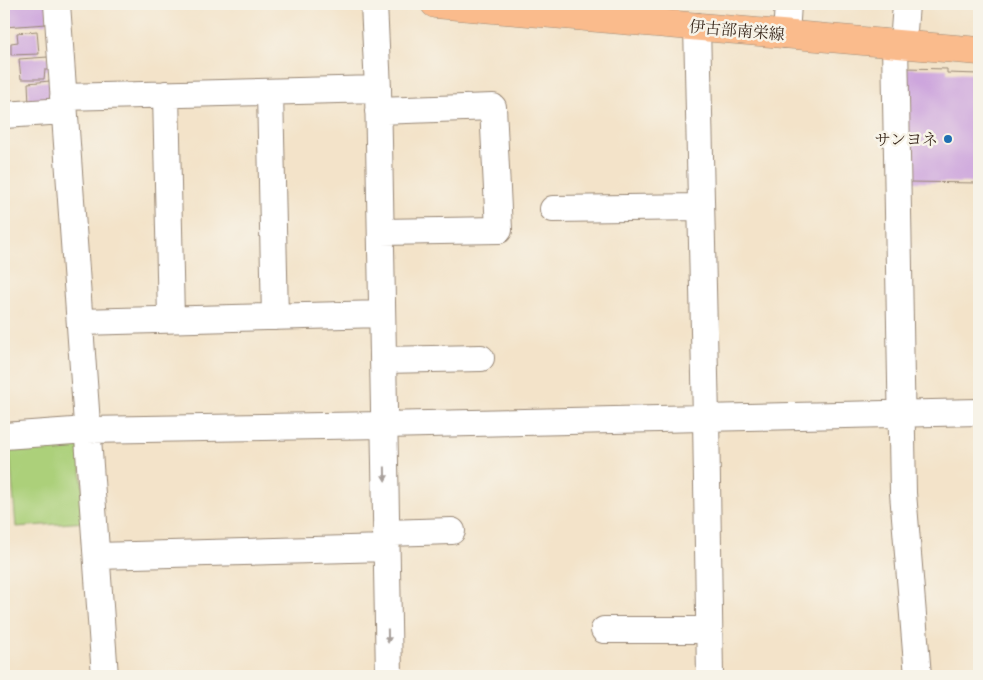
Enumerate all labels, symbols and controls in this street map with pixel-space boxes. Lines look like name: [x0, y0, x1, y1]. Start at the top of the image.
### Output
street label: 伊古部南栄線: [688, 17, 786, 44]
place label: サンヨネ: [875, 130, 938, 149]
marker: サンヨネ: [942, 133, 954, 145]
one-way arrow: [381, 466, 389, 482]
one-way arrow: [384, 629, 392, 645]

